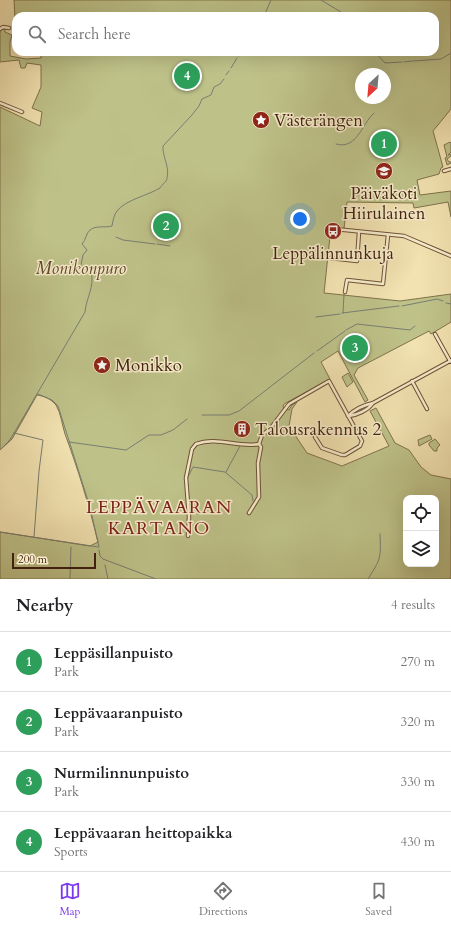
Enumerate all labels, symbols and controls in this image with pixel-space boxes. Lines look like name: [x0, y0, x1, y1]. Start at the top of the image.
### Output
search box: [12, 12, 439, 56]
icon: search: [26, 23, 48, 45]
text: Search here: [58, 24, 131, 44]
pin: 4: [174, 61, 200, 91]
north arrow: [355, 68, 391, 104]
place label: Västerängen: [274, 109, 363, 132]
place icon: Västerängen: [251, 110, 271, 130]
pin: 1: [371, 129, 397, 159]
school or university icon: Päiväkoti Hiirulainen: [374, 161, 394, 181]
place label: Päiväkoti Hiirulainen: [343, 182, 426, 225]
your location: [290, 209, 310, 229]
pin: 2: [153, 211, 179, 241]
bus stop icon: Leppälinnunkuja: [323, 221, 343, 241]
place label: Leppälinnunkuja: [272, 242, 394, 265]
park label: Monikonpuro: [36, 257, 126, 280]
pin: 3: [342, 333, 368, 363]
place label: Monikko: [115, 354, 182, 377]
place icon: Monikko: [92, 355, 112, 375]
place label: Talousrakennus 2: [255, 418, 382, 441]
building icon: Talousrakennus 2: [232, 419, 252, 439]
district label: LEPPÄVAARAN KARTANO: [86, 495, 232, 541]
map controls: [403, 495, 439, 567]
button: locate: [403, 495, 439, 531]
button: layers: [403, 531, 439, 567]
scale bar: [12, 551, 96, 570]
text: 200 m: [18, 552, 47, 567]
text: Nearby: [16, 594, 73, 617]
text: 4 results: [391, 596, 435, 614]
text: Leppäsillanpuisto: [54, 643, 173, 663]
text: 1: [26, 653, 32, 671]
text: 270 m: [401, 653, 435, 671]
text: Park: [54, 663, 79, 681]
text: Leppävaaranpuisto: [54, 703, 183, 723]
text: 2: [26, 713, 32, 731]
text: 320 m: [401, 713, 435, 731]
text: Park: [54, 723, 79, 741]
text: Nurmilinnunpuisto: [54, 763, 189, 783]
text: 3: [26, 773, 32, 791]
text: 330 m: [401, 773, 435, 791]
text: Park: [54, 783, 79, 801]
text: Leppävaaran heittopaikka: [54, 823, 233, 843]
text: 4: [26, 833, 32, 851]
text: 430 m: [401, 833, 435, 851]
text: Sports: [54, 843, 88, 861]
tab: Map: [59, 880, 81, 919]
tab: Directions: [199, 880, 247, 919]
tab: Saved: [365, 880, 392, 919]

